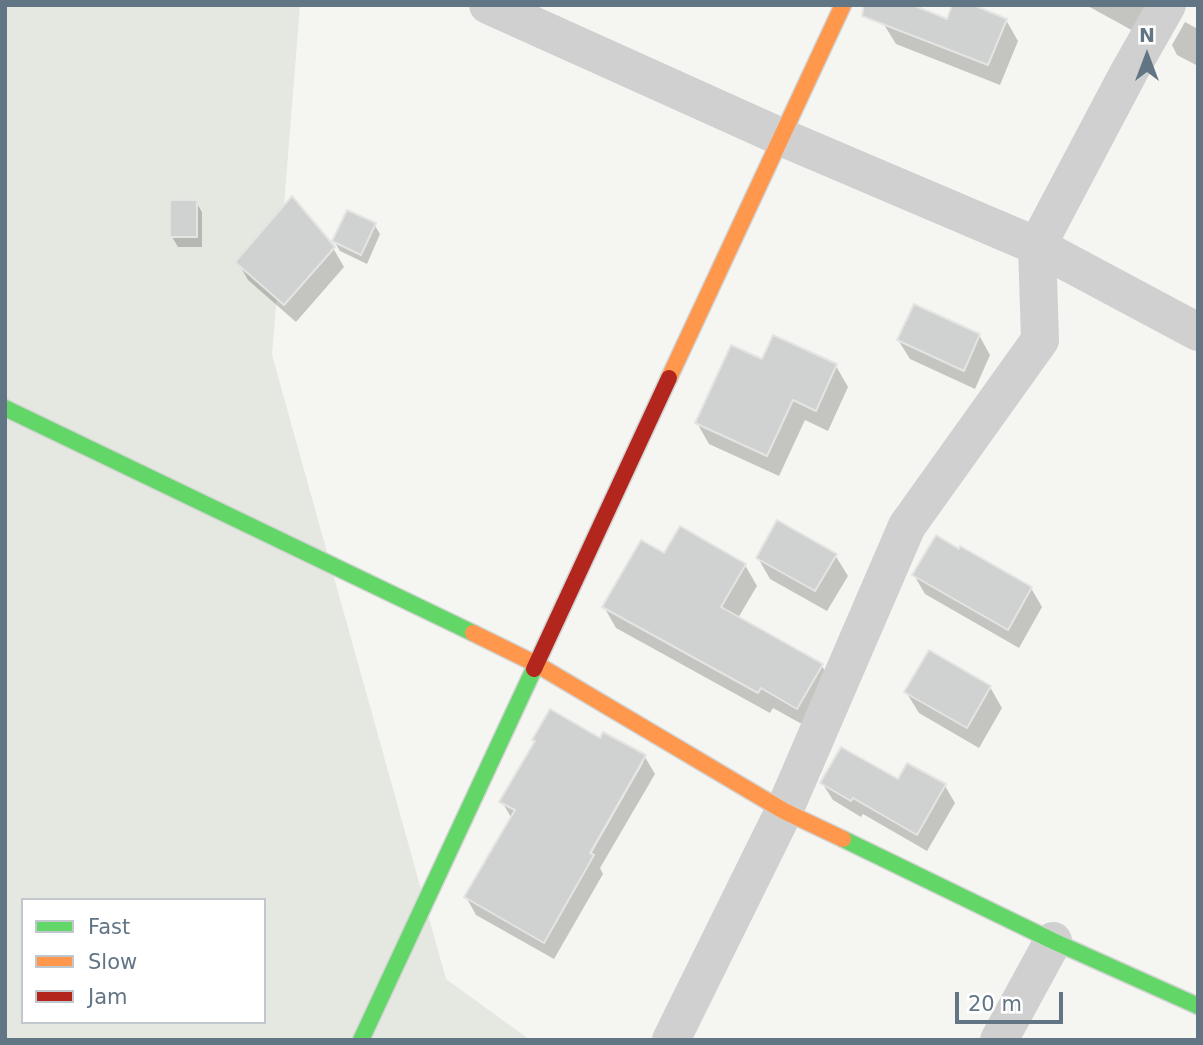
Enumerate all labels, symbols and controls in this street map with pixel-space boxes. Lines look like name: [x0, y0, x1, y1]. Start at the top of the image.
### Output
north arrow: [1112, 21, 1182, 91]
text: N: [1139, 24, 1155, 46]
legend: [21, 898, 266, 1024]
text: Fast: [88, 915, 130, 939]
text: Slow: [88, 950, 137, 974]
scale bar: [958, 978, 1066, 1022]
text: Jam: [88, 985, 128, 1009]
text: 20 m: [968, 992, 1022, 1016]

